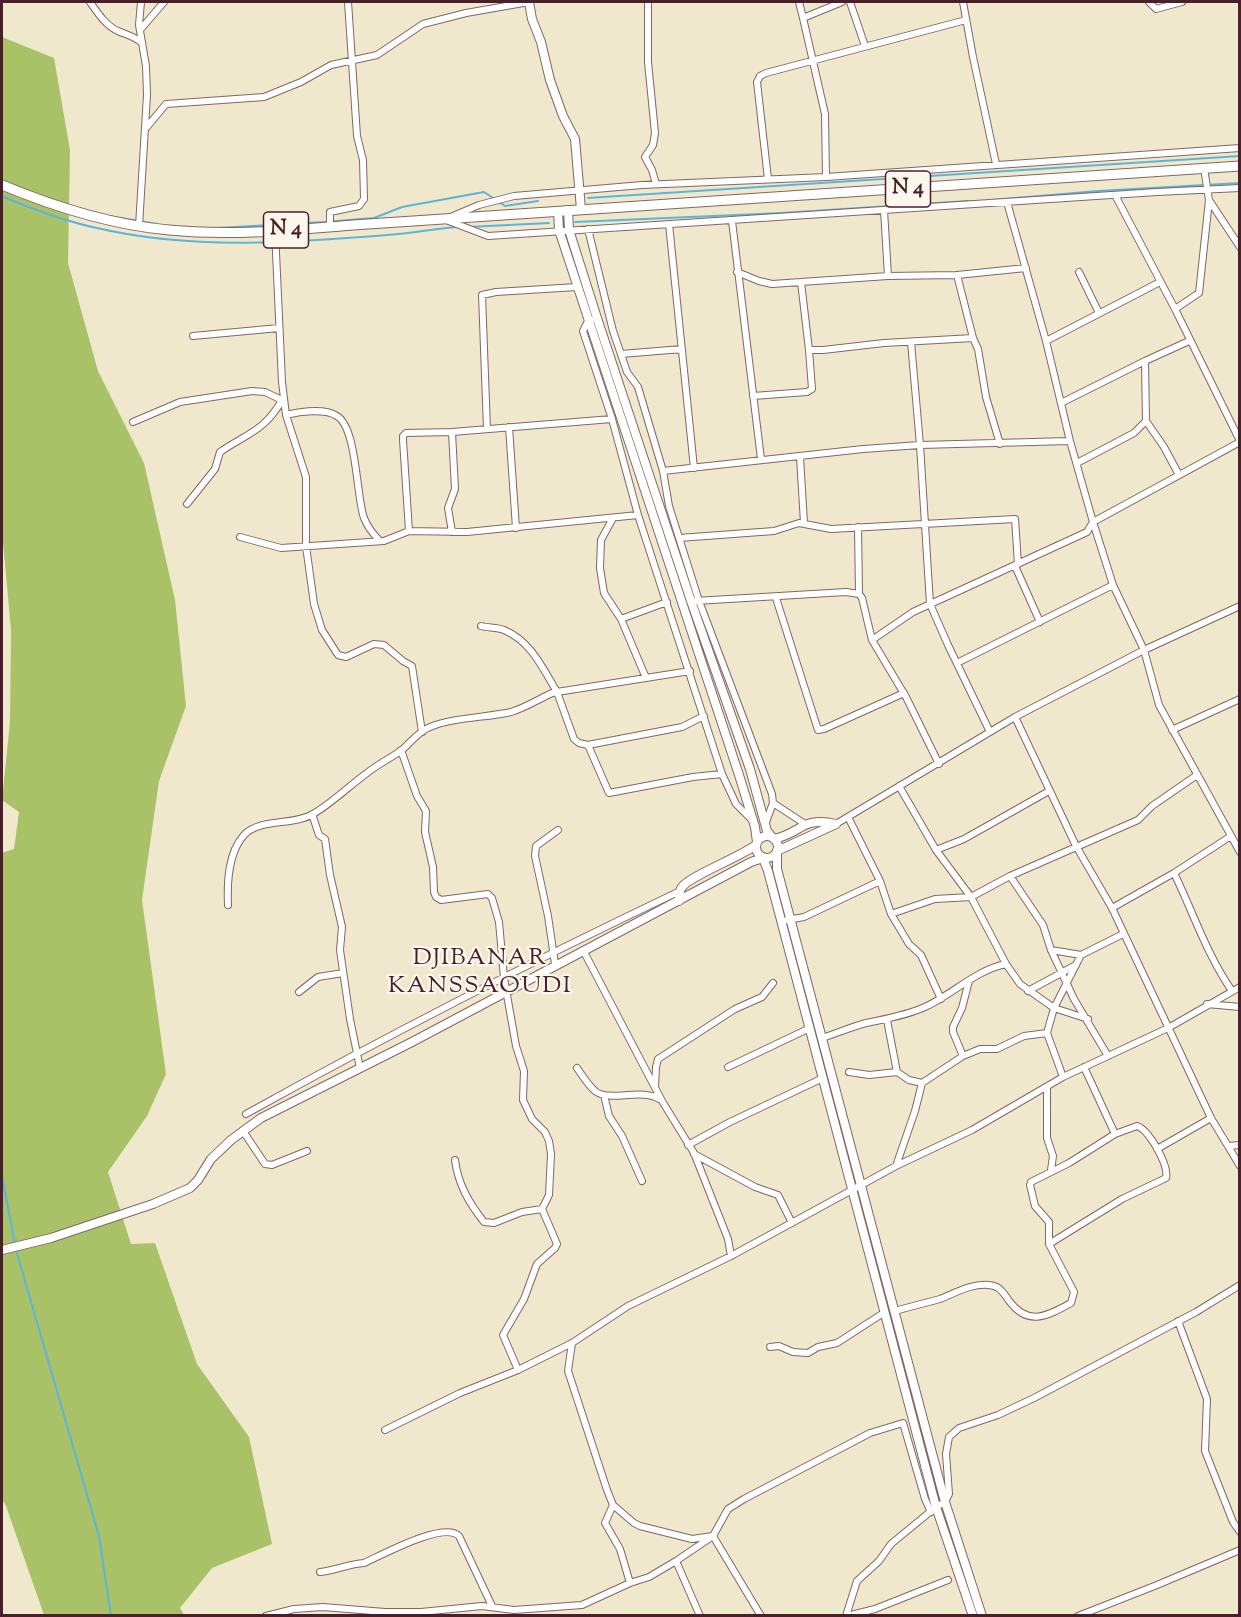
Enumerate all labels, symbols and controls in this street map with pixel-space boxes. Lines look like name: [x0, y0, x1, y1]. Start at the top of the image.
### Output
road number: N 4: [886, 171, 930, 207]
road number: N 4: [264, 212, 308, 248]
district label: DJIBANAR KANSSAOUDI: [388, 946, 572, 1002]

